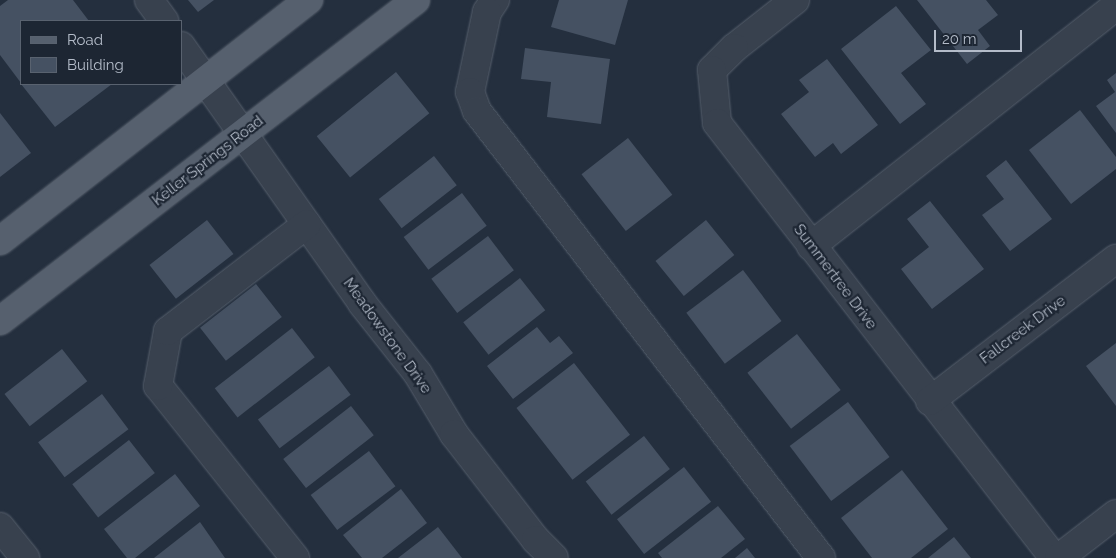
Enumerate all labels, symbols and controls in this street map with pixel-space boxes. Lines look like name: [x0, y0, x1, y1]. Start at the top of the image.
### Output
legend: [20, 20, 182, 85]
scale bar: [936, 20, 1024, 52]
text: 20 m: [942, 30, 977, 48]
text: Road: [67, 31, 103, 49]
text: Building: [67, 56, 124, 74]
street label: Keller Springs Road: [149, 112, 267, 210]
street label: Summertree Drive: [790, 221, 880, 333]
street label: Meadowstone Drive: [339, 275, 435, 397]
street label: Fallcreek Drive: [977, 292, 1069, 368]

